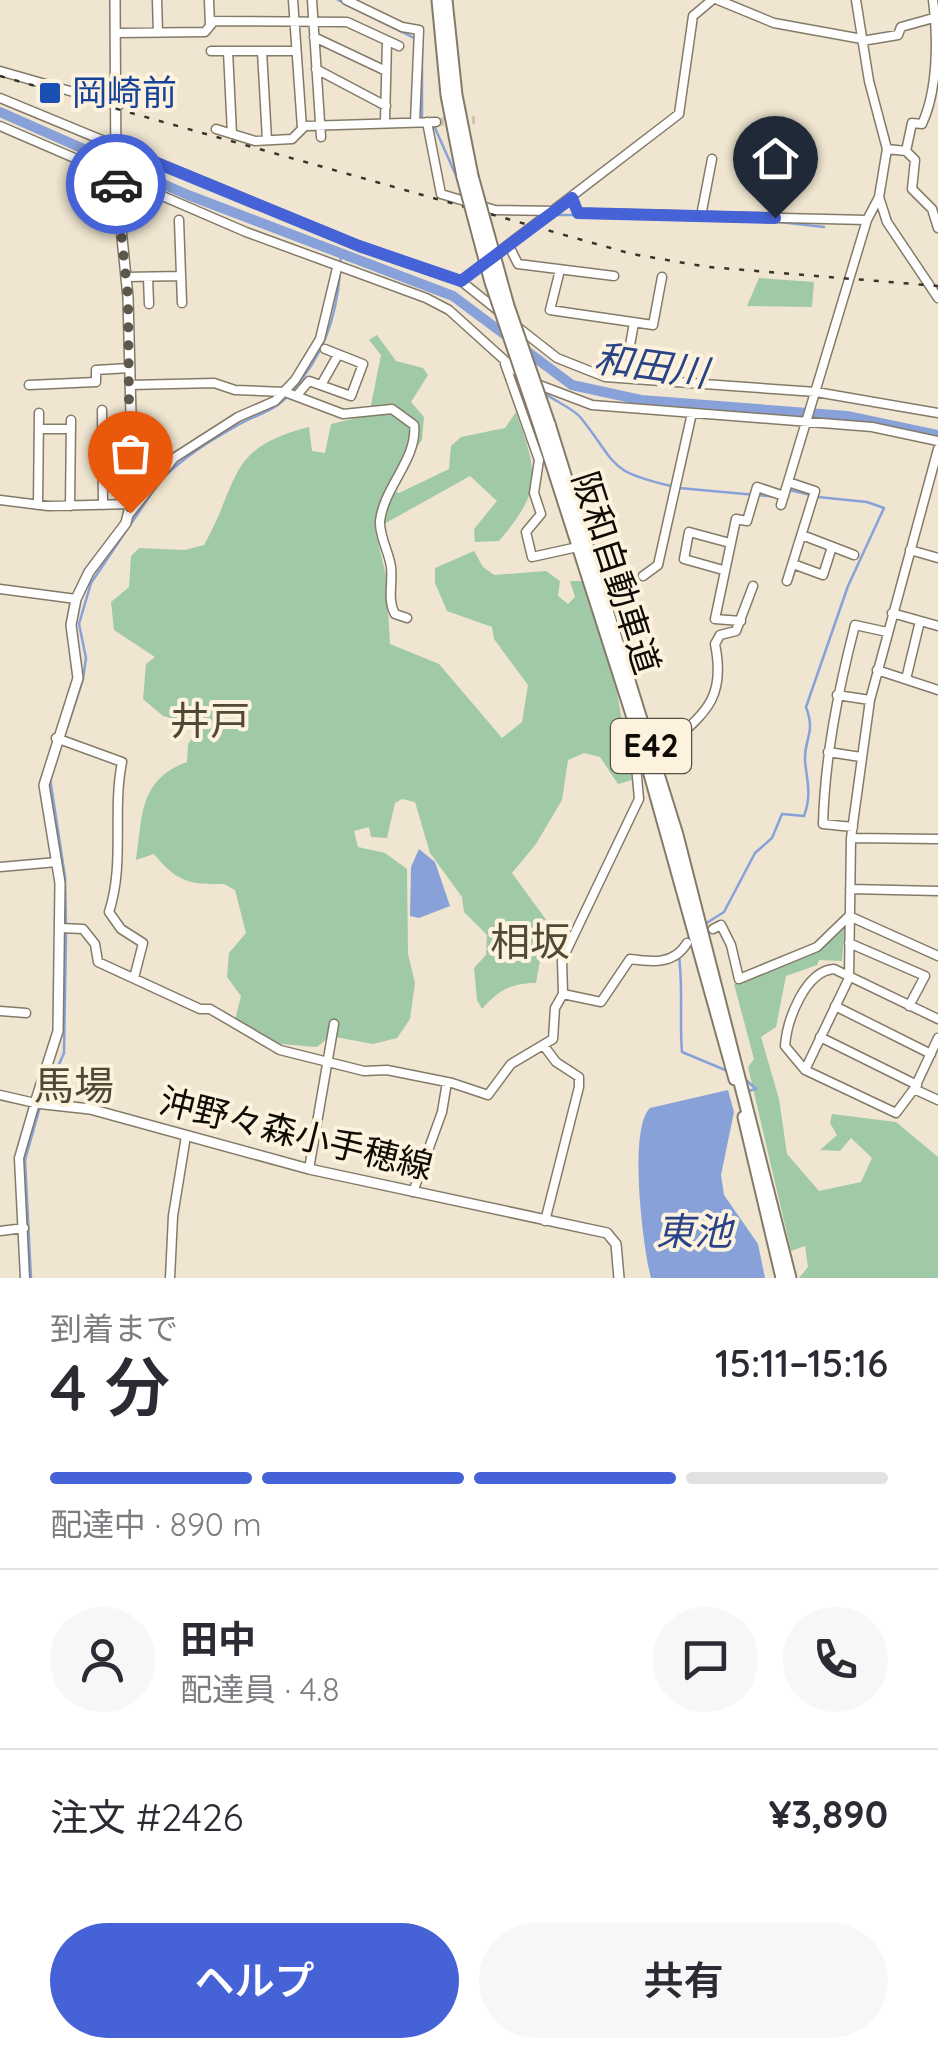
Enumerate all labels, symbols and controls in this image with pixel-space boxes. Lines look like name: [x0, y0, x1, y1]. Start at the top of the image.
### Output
place label: 岡崎前: [72, 70, 177, 114]
marker: 岡崎前: [37, 80, 63, 106]
pin: [733, 116, 818, 219]
icon: home: [748, 131, 803, 186]
courier: [66, 134, 166, 234]
icon: car: [89, 157, 144, 212]
water label: 和田川: [591, 333, 715, 397]
pin: [88, 411, 173, 514]
icon: bag: [103, 426, 158, 481]
street label: 阪和自動車道: [564, 466, 670, 679]
district label: 井戸: [170, 695, 250, 745]
road number: E42: [611, 719, 691, 773]
district label: 相坂: [490, 916, 570, 966]
district label: 馬場: [34, 1060, 114, 1110]
street label: 沖野々森小手穂線: [155, 1078, 437, 1188]
water label: 東池: [656, 1207, 736, 1255]
text: 到着まで: [50, 1308, 178, 1348]
text: 15:11–15:16: [715, 1339, 888, 1387]
text: 4 分: [50, 1346, 170, 1427]
text: 配達中 · 890 m: [50, 1504, 262, 1544]
button: person: [50, 1607, 155, 1712]
button: chat: [653, 1607, 758, 1712]
button: phone: [783, 1607, 888, 1712]
text: 田中: [180, 1615, 256, 1663]
text: 配達員 · 4.8: [180, 1669, 340, 1709]
text: ¥3,890: [769, 1790, 888, 1838]
text: 注文 #2426: [50, 1793, 243, 1841]
button: ヘルプ: [50, 1923, 459, 2038]
button: 共有: [479, 1923, 888, 2038]

